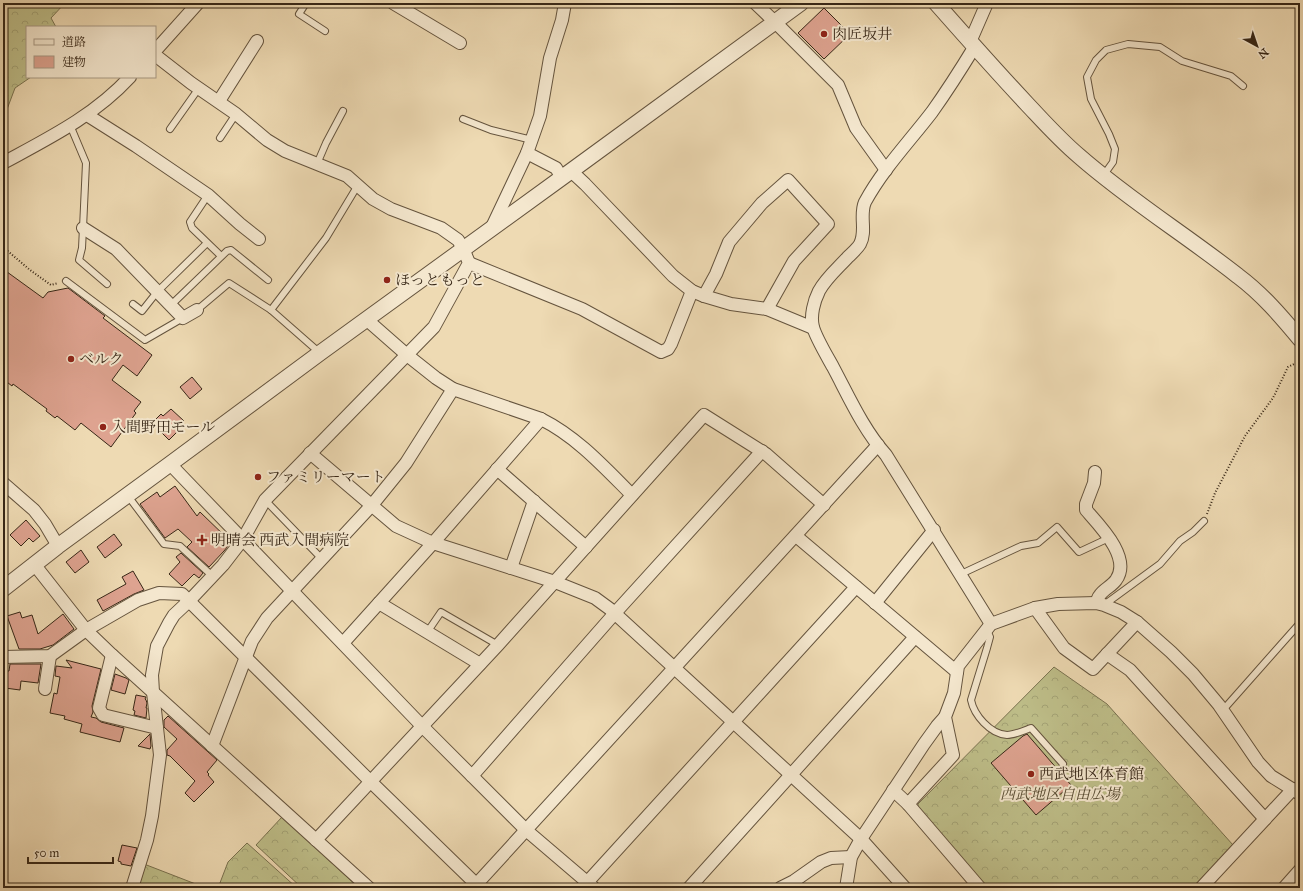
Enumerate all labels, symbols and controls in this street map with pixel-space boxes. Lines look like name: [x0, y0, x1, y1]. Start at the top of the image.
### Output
place label: 肉匠坂井: [832, 25, 892, 43]
legend: [26, 26, 156, 78]
north arrow: [1237, 26, 1277, 66]
marker: 肉匠坂井: [819, 29, 829, 39]
text: 道路: [62, 35, 86, 49]
text: N: [1255, 45, 1271, 62]
text: 建物: [62, 55, 86, 69]
place label: ほっともっと: [395, 271, 485, 289]
marker: ほっともっと: [382, 275, 392, 285]
place label: ベルク: [79, 350, 124, 368]
marker: ベルク: [66, 354, 76, 364]
place label: 入間野田モール: [111, 418, 215, 436]
marker: 入間野田モール: [98, 422, 108, 432]
place label: ファミリーマート: [266, 468, 386, 486]
marker: ファミリーマート: [253, 472, 263, 482]
place label: 明晴会 西武入間病院: [211, 531, 349, 549]
marker: 明晴会 西武入間病院: [196, 534, 208, 546]
place label: 西武地区体育館: [1039, 765, 1144, 783]
marker: 西武地区体育館: [1026, 769, 1036, 779]
park label: 西武地区自由広場: [1000, 785, 1122, 803]
scale bar: [28, 839, 113, 865]
text: 50 m: [34, 846, 59, 860]

